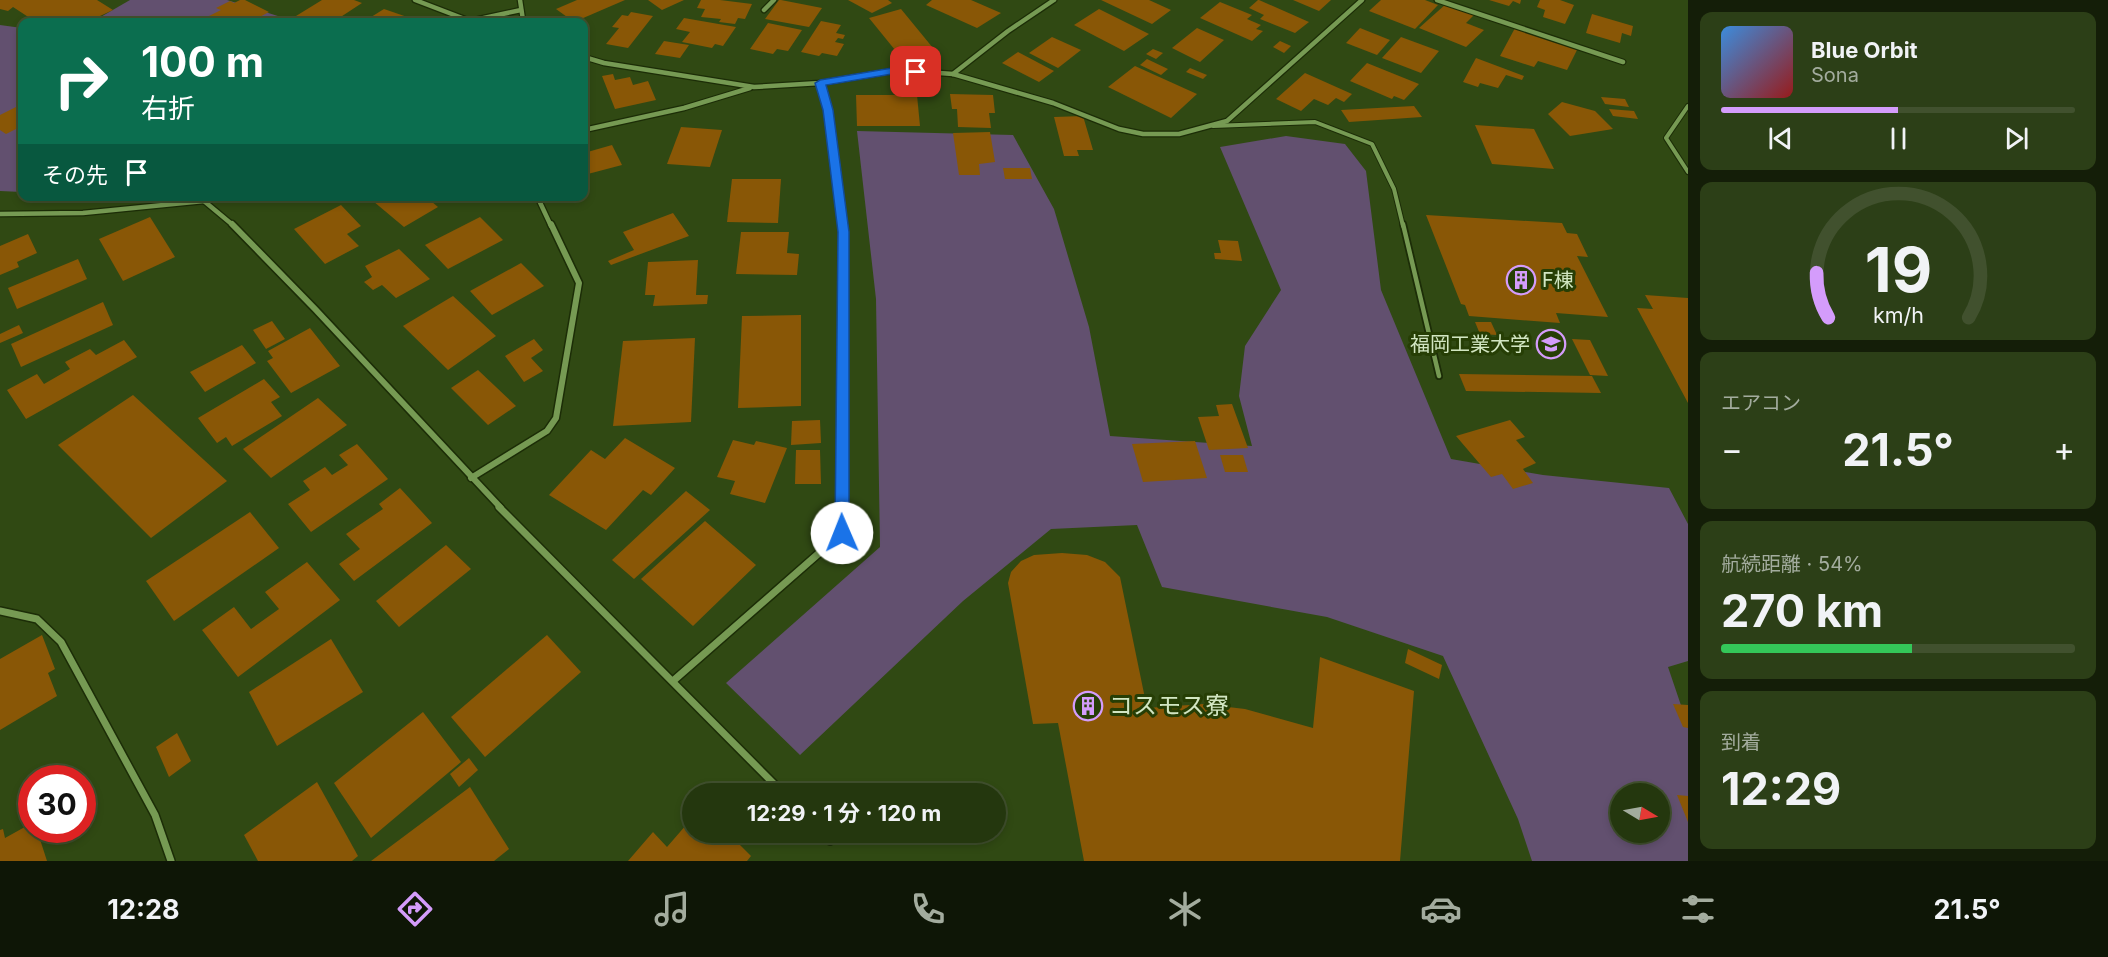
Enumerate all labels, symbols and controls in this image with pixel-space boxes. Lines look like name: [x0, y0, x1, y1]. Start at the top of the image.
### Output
text: 100 m: [141, 36, 264, 87]
text: Blue Orbit: [1811, 37, 1918, 63]
icon: right: [42, 42, 120, 120]
pin: [890, 46, 941, 97]
icon: arrive: [899, 55, 932, 88]
text: Sona: [1811, 63, 1859, 87]
text: 右折: [141, 92, 195, 125]
icon: previous: [1764, 122, 1797, 155]
icon: pause: [1882, 122, 1915, 155]
icon: next: [2000, 122, 2033, 155]
icon: arrive: [120, 156, 153, 189]
text: その先: [42, 162, 108, 188]
text: 19: [1864, 232, 1932, 307]
building icon: F棟: [1505, 264, 1537, 296]
place label: F棟: [1542, 268, 1574, 292]
text: km/h: [1873, 302, 1923, 328]
school or university icon: 福岡工業大学: [1535, 328, 1567, 360]
place label: 福岡工業大学: [1410, 332, 1530, 356]
text: エアコン: [1721, 391, 1801, 415]
text: 21.5°: [1842, 422, 1954, 477]
text: −: [1721, 429, 1743, 469]
text: +: [2053, 429, 2075, 469]
position arrow: [810, 501, 874, 565]
text: 航続距離 · 54%: [1721, 552, 1863, 576]
text: 270 km: [1721, 583, 1883, 638]
building icon: コスモス寮: [1072, 690, 1104, 722]
place label: コスモス寮: [1109, 691, 1229, 720]
text: 到着: [1721, 730, 1761, 754]
text: 12:29: [1721, 761, 1841, 816]
speed limit sign: 30: [18, 765, 96, 843]
north arrow: [1610, 783, 1670, 843]
map controls: [1610, 783, 1670, 843]
text: 12:29 · 1 分 · 120 m: [747, 800, 941, 826]
icon: directions: [394, 888, 436, 930]
icon: music: [651, 888, 693, 930]
icon: phone: [907, 888, 949, 930]
icon: climate: [1164, 888, 1206, 930]
icon: car: [1420, 888, 1462, 930]
icon: filters: [1677, 888, 1719, 930]
text: 12:28: [107, 893, 180, 926]
text: 21.5°: [1934, 893, 2001, 926]

